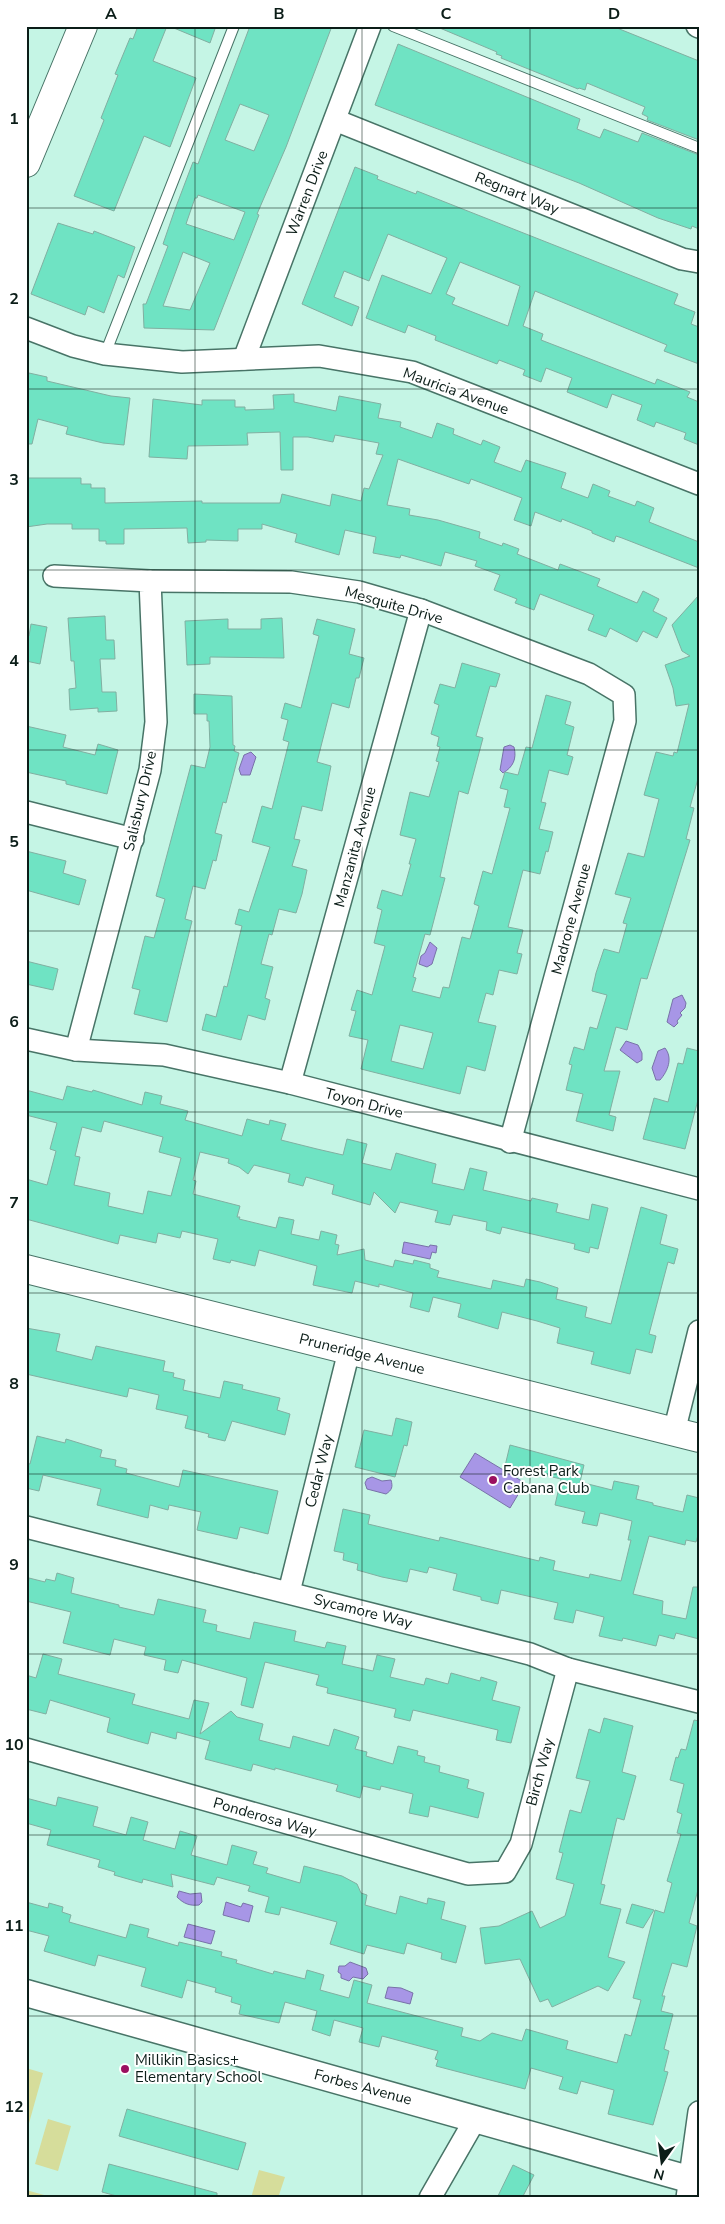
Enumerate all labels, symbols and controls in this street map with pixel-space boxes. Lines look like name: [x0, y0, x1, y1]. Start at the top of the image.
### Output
text: A: [105, 3, 117, 25]
text: B: [273, 3, 285, 25]
text: C: [441, 3, 452, 25]
text: D: [608, 3, 620, 25]
text: 1: [9, 108, 19, 130]
street label: Warren Drive: [282, 147, 333, 239]
street label: Regnart Way: [472, 167, 562, 219]
text: 2: [9, 288, 19, 310]
street label: Mauricia Avenue: [400, 363, 512, 419]
text: 3: [9, 469, 19, 491]
street label: Mesquite Drive: [343, 581, 445, 629]
text: 4: [9, 650, 19, 672]
street label: Salisbury Drive: [119, 749, 161, 853]
street label: Manzanita Avenue: [329, 784, 381, 910]
text: 5: [9, 831, 19, 853]
street label: Madrone Avenue: [547, 861, 595, 977]
text: 6: [9, 1011, 19, 1033]
street label: Toyon Drive: [323, 1083, 405, 1123]
text: 7: [9, 1192, 19, 1214]
street label: Pruneridge Avenue: [297, 1329, 427, 1379]
text: 8: [9, 1373, 19, 1395]
street label: Cedar Way: [300, 1432, 338, 1510]
place label: Forest Park Cabana Club: [503, 1461, 590, 1498]
marker: Forest Park Cabana Club: [487, 1474, 499, 1486]
text: 9: [9, 1554, 19, 1576]
street label: Sycamore Way: [312, 1589, 415, 1633]
text: 10: [4, 1734, 24, 1756]
street label: Birch Way: [521, 1736, 559, 1808]
street label: Ponderosa Way: [211, 1793, 319, 1841]
text: 11: [4, 1915, 24, 1937]
place label: Millikin Basics+ Elementary School: [135, 2050, 262, 2087]
marker: Millikin Basics+ Elementary School: [119, 2063, 131, 2075]
street label: Forbes Avenue: [312, 2064, 414, 2110]
text: 12: [4, 2096, 24, 2118]
north arrow: [638, 2136, 688, 2186]
text: N: [652, 2164, 666, 2185]

